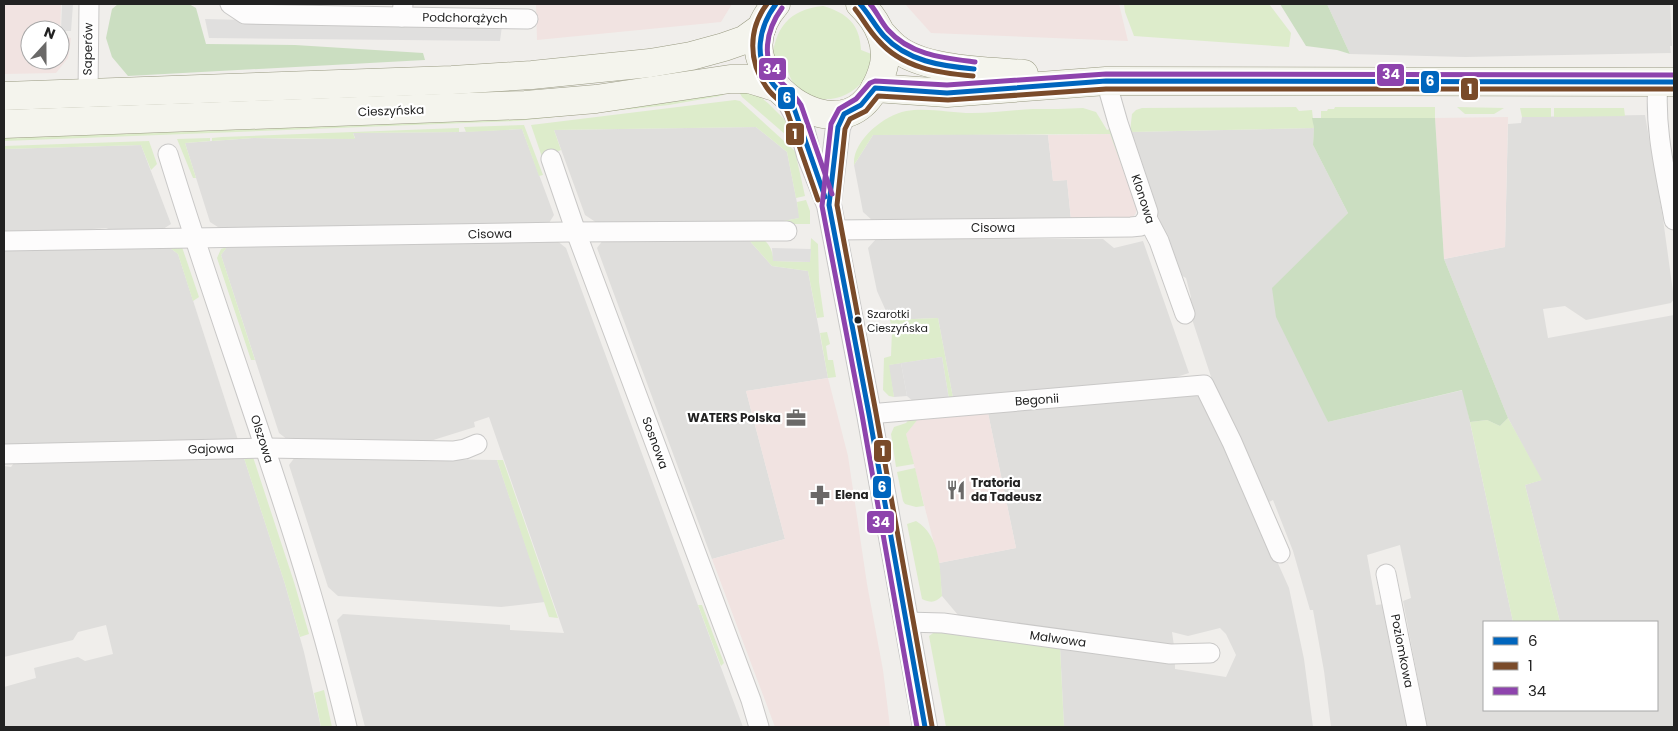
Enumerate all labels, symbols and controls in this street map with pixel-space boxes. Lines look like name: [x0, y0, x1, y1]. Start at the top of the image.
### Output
street label: Podchorążych: [422, 8, 508, 27]
north arrow: [20, 20, 70, 70]
text: N: [41, 22, 58, 44]
street label: Saperów: [79, 22, 96, 75]
line badge: 34: [758, 57, 787, 81]
text: 34: [763, 59, 781, 79]
line badge: 34: [1376, 63, 1405, 87]
text: 34: [1382, 64, 1400, 84]
line badge: 6: [1420, 70, 1440, 94]
text: 6: [1426, 71, 1435, 91]
line badge: 1: [1460, 77, 1479, 101]
text: 1: [1467, 79, 1473, 99]
line badge: 6: [777, 86, 796, 110]
text: 6: [783, 88, 792, 108]
street label: Cieszyńska: [358, 101, 424, 120]
line badge: 1: [785, 122, 805, 146]
text: 1: [792, 124, 798, 144]
street label: Klonowa: [1127, 172, 1159, 226]
street label: Cisowa: [971, 219, 1015, 236]
street label: Cisowa: [468, 225, 512, 242]
place label: Szarotki Cieszyńska: [867, 306, 928, 336]
marker: Szarotki Cieszyńska: [853, 315, 863, 325]
street label: Begonii: [1014, 389, 1060, 410]
office icon: WATERS Polska: [785, 407, 807, 429]
place label: WATERS Polska: [687, 409, 781, 426]
street label: Olszowa: [247, 413, 278, 465]
street label: Sosnowa: [638, 414, 673, 471]
line badge: 1: [873, 439, 892, 463]
street label: Gajowa: [188, 440, 234, 457]
text: 1: [880, 441, 886, 461]
place label: Tratoria da Tadeusz: [971, 474, 1041, 505]
line badge: 6: [872, 475, 892, 499]
text: 6: [878, 477, 887, 497]
restaurant icon: Tratoria da Tadeusz: [945, 479, 967, 501]
pharmacy icon: Elena: [809, 484, 831, 506]
place label: Elena: [835, 486, 869, 503]
line badge: 34: [866, 510, 895, 534]
text: 34: [872, 512, 890, 532]
street label: Poziomkowa: [1387, 613, 1418, 689]
legend: [1483, 621, 1658, 711]
street label: Malwowa: [1029, 626, 1087, 651]
text: 6: [1528, 630, 1538, 651]
text: 1: [1528, 655, 1533, 676]
text: 34: [1528, 680, 1546, 701]

